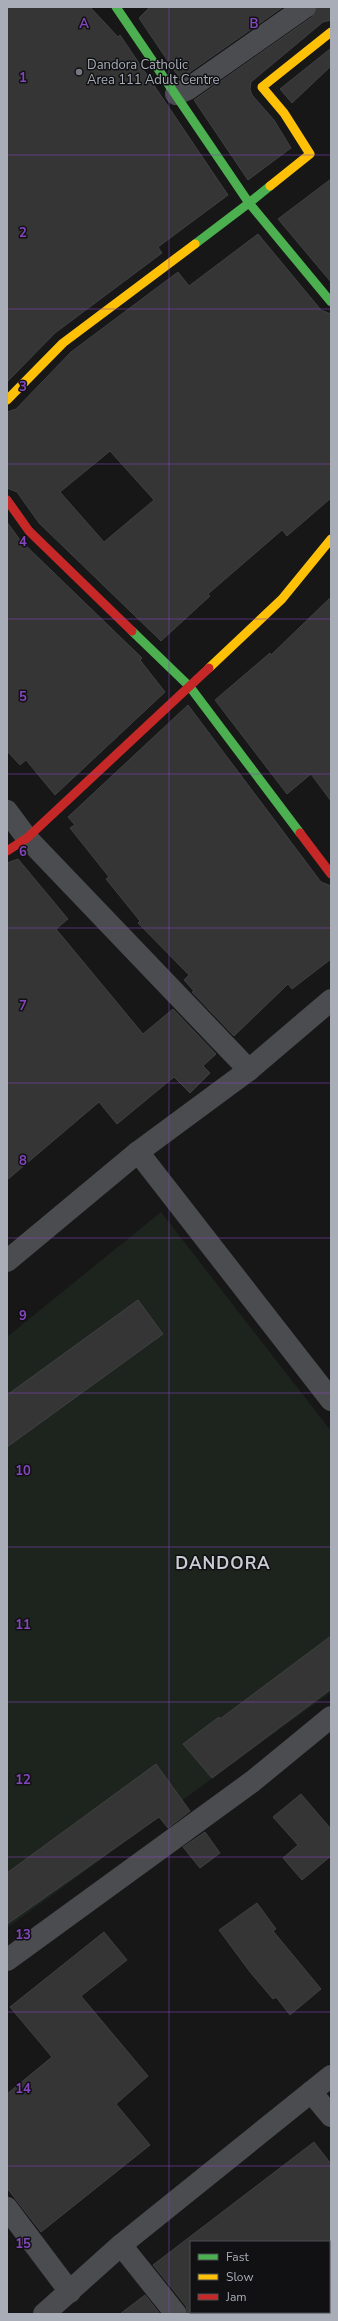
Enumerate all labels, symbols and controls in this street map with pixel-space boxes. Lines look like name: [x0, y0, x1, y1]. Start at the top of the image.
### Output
text: A: [79, 15, 89, 33]
text: B: [250, 15, 259, 33]
place label: Dandora Catholic Area 111 Adult Centre: [87, 56, 220, 89]
marker: Dandora Catholic Area 111 Adult Centre: [74, 67, 84, 77]
text: 1: [19, 69, 27, 87]
text: 2: [19, 224, 27, 242]
text: 3: [19, 378, 27, 396]
text: 4: [19, 533, 27, 551]
text: 5: [19, 688, 27, 706]
text: 6: [19, 843, 27, 861]
text: 7: [19, 997, 27, 1015]
text: 8: [19, 1152, 27, 1170]
text: 9: [19, 1307, 27, 1325]
text: 10: [15, 1462, 31, 1480]
district label: DANDORA: [175, 1552, 271, 1575]
text: 11: [15, 1616, 31, 1634]
text: 12: [15, 1771, 31, 1789]
text: 13: [15, 1926, 31, 1944]
text: 14: [15, 2080, 31, 2098]
text: 15: [15, 2235, 31, 2253]
legend: [190, 2241, 330, 2313]
text: Fast: [226, 2249, 249, 2265]
text: Slow: [226, 2269, 254, 2285]
text: Jam: [225, 2289, 247, 2305]

